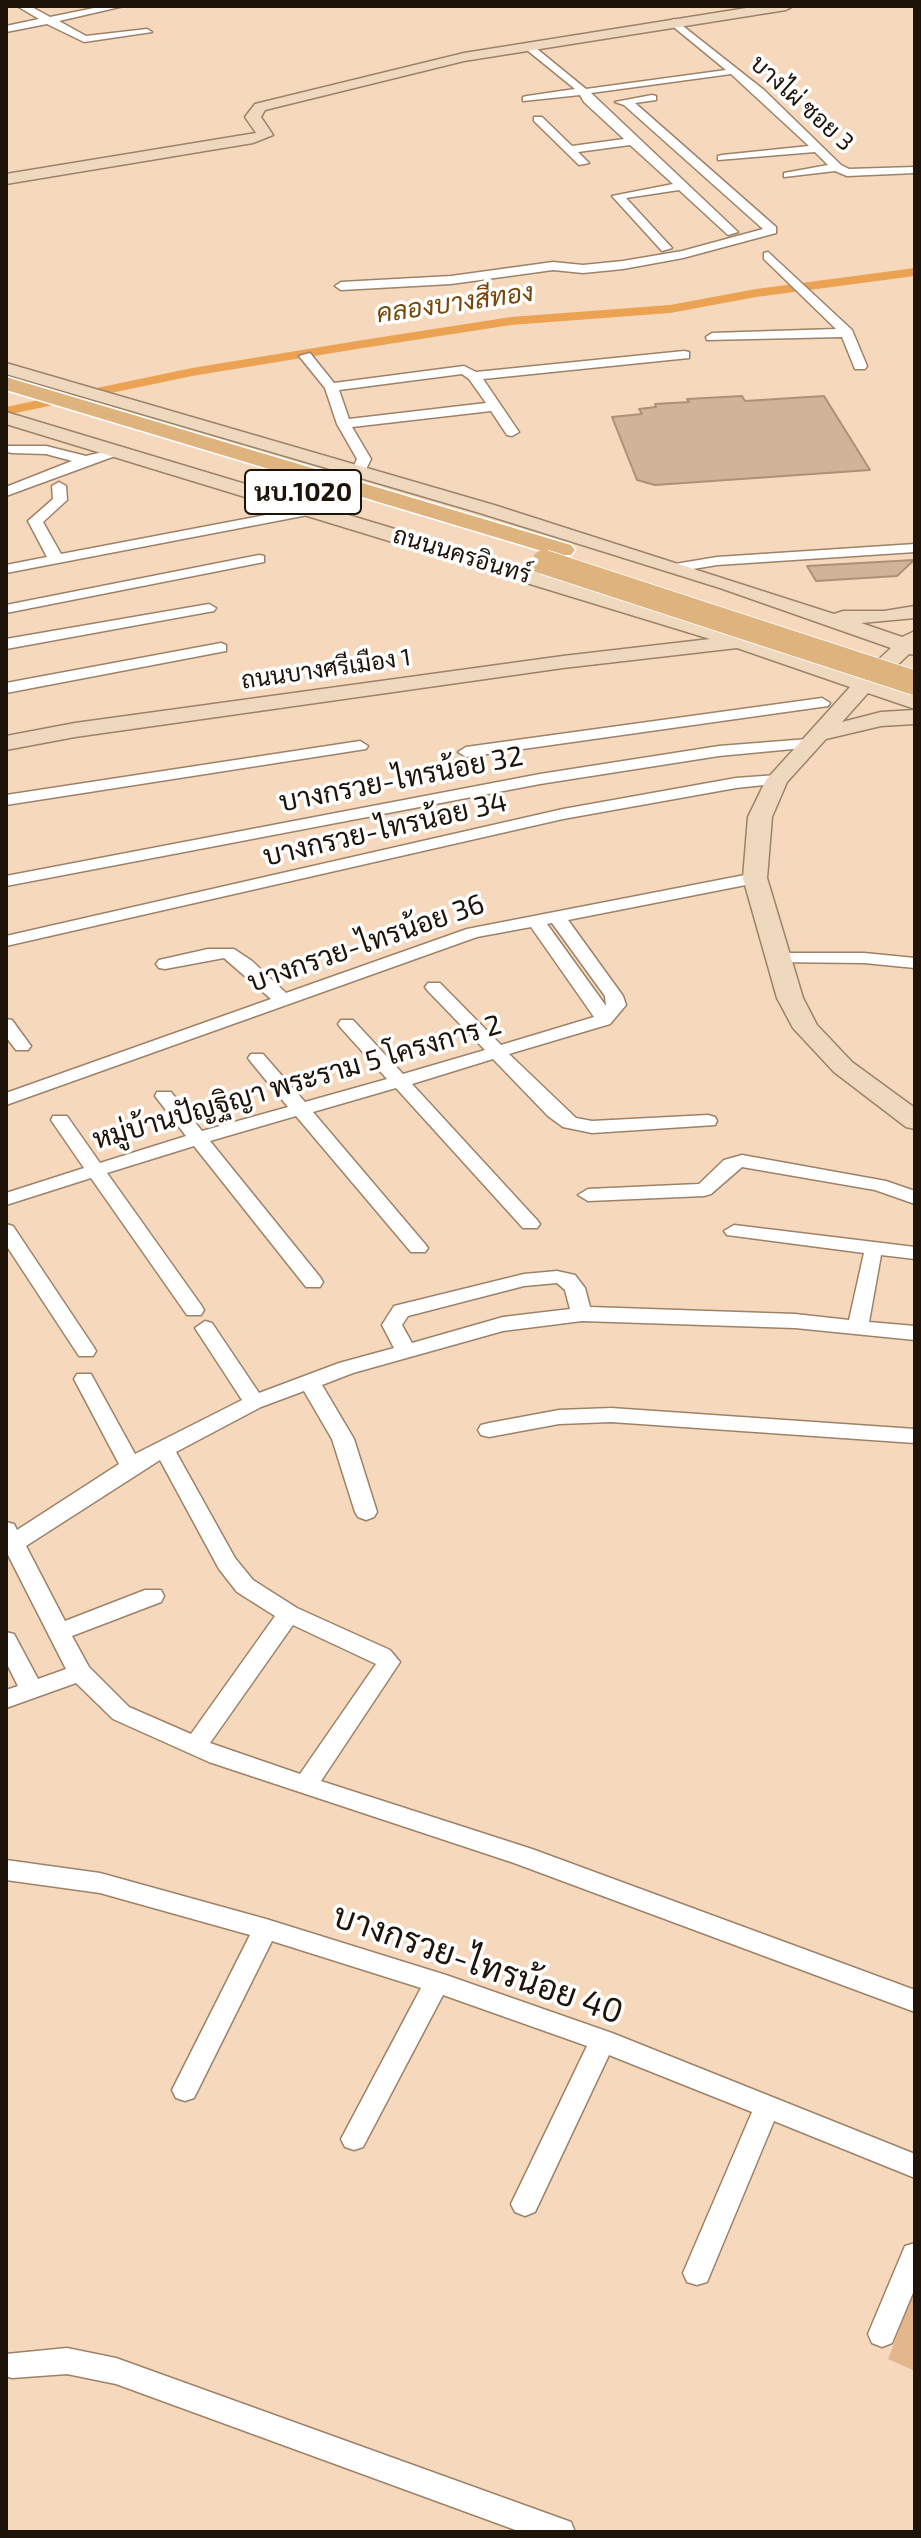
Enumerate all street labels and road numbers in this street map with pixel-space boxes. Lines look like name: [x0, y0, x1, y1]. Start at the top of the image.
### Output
street label: บางไผ่ ซอย 3: [744, 49, 860, 157]
road number: นบ.1020: [245, 470, 361, 514]
street label: ถนนนครอินทร์: [390, 520, 534, 590]
street label: ถนนบางศรีเมือง 1: [239, 643, 413, 695]
street label: บางกรวย-ไทรน้อย 32: [276, 739, 526, 819]
street label: บางกรวย-ไทรน้อย 34: [260, 785, 510, 873]
street label: บางกรวย-ไทรน้อย 36: [243, 887, 489, 999]
street label: หมู่บ้านปัญฐิญา พระราม 5 โครงการ 2: [89, 1007, 505, 1157]
street label: บางกรวย-ไทรน้อย 40: [328, 1895, 628, 2033]

